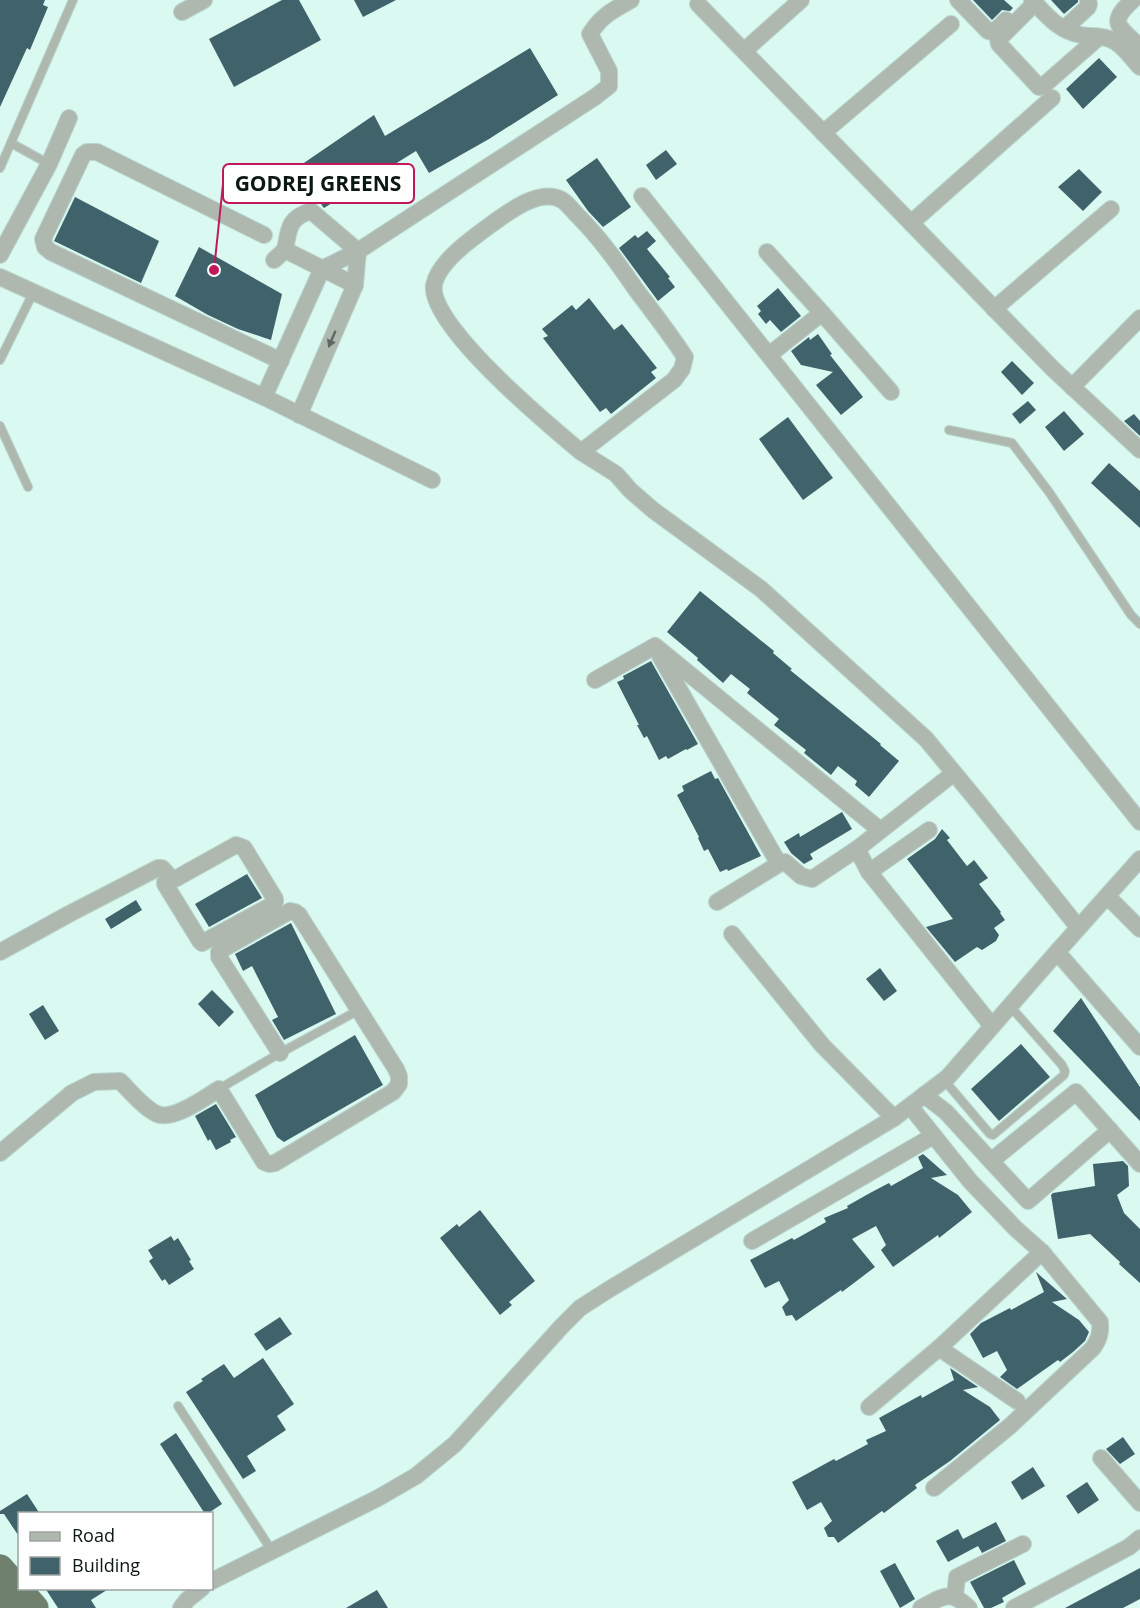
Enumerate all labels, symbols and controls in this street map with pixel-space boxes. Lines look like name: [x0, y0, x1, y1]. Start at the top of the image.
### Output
callout: GODREJ GREENS: [223, 164, 414, 203]
text: GODREJ GREENS: [235, 169, 401, 197]
one-way arrow: [327, 330, 337, 348]
legend: [18, 1512, 213, 1590]
text: Road: [72, 1523, 115, 1547]
text: Building: [72, 1553, 140, 1577]

